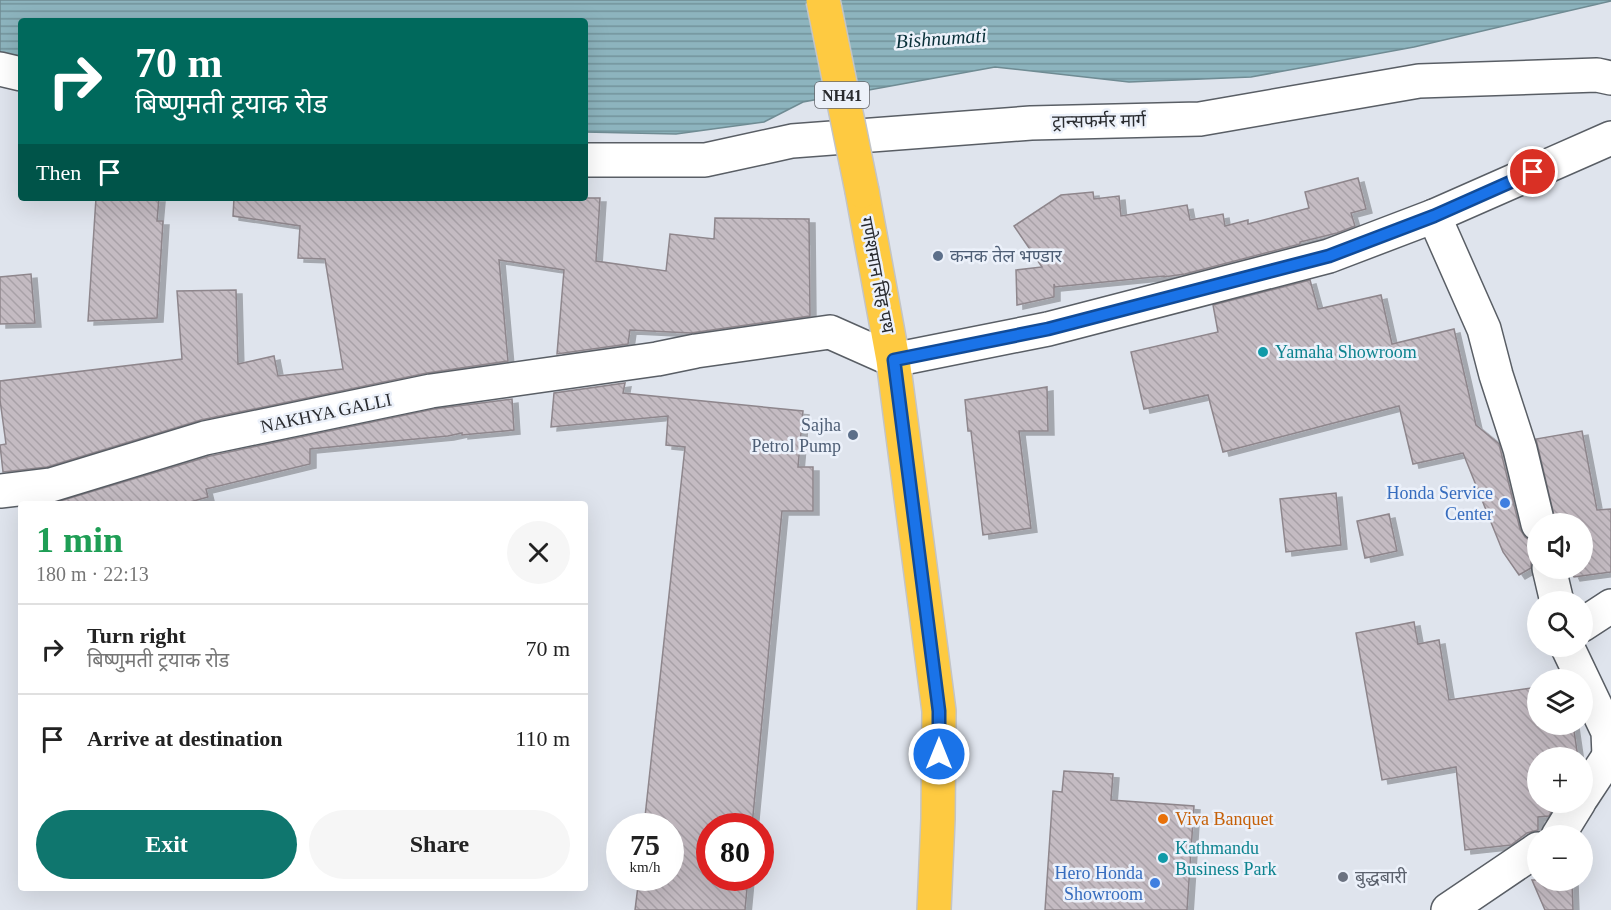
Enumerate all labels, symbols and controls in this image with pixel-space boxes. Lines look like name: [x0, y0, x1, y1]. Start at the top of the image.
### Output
water label: Bishnumati: [895, 24, 987, 52]
text: 70 m: [135, 40, 223, 86]
icon: right: [36, 42, 114, 120]
road number: NH41: [815, 82, 869, 108]
text: बिष्णुमती ट्रयाक रोड: [135, 89, 327, 119]
street label: ट्रान्सफर्मर मार्ग: [1052, 109, 1147, 132]
pin: [1507, 146, 1558, 197]
icon: arrive: [1516, 155, 1549, 188]
icon: arrive: [93, 156, 126, 189]
text: Then: [36, 160, 81, 185]
street label: गणेशमान सिंह पथ: [856, 215, 899, 335]
place label: कनक तेल भण्डार: [950, 245, 1063, 266]
marker: कनक तेल भण्डार: [931, 249, 945, 263]
place label: Yamaha Showroom: [1275, 342, 1417, 362]
marker: Yamaha Showroom: [1256, 345, 1270, 359]
street label: NAKHYA GALLI: [259, 389, 393, 437]
place label: Sajha Petrol Pump: [751, 415, 841, 456]
marker: Sajha Petrol Pump: [846, 428, 860, 442]
place label: Honda Service Center: [1387, 483, 1493, 524]
marker: Honda Service Center: [1498, 496, 1512, 510]
map controls: [1527, 513, 1593, 891]
button: sound: [1527, 513, 1593, 579]
text: 1 min: [36, 520, 123, 560]
button: close: [507, 521, 570, 584]
text: 180 m · 22:13: [36, 563, 149, 585]
button: search: [1527, 591, 1593, 657]
text: Turn right: [87, 623, 186, 648]
icon: right: [36, 633, 69, 666]
text: 70 m: [525, 636, 570, 661]
text: बिष्णुमती ट्रयाक रोड: [87, 649, 229, 671]
button: layers: [1527, 669, 1593, 735]
position arrow: [907, 722, 971, 786]
icon: arrive: [36, 723, 69, 756]
text: Arrive at destination: [87, 726, 283, 751]
text: 110 m: [515, 726, 570, 751]
button: +: [1527, 747, 1593, 813]
place label: Viva Banquet: [1175, 809, 1273, 829]
button: Exit: [36, 810, 297, 879]
button: Share: [309, 810, 570, 879]
marker: Viva Banquet: [1156, 812, 1170, 826]
speed limit sign: 80: [696, 813, 774, 891]
button: −: [1527, 825, 1593, 891]
text: 75: [630, 828, 660, 861]
place label: Kathmandu Business Park: [1175, 838, 1277, 879]
marker: Kathmandu Business Park: [1156, 851, 1170, 865]
text: km/h: [630, 859, 660, 875]
place label: Hero Honda Showroom: [1055, 863, 1143, 904]
place label: बुद्धबारी: [1355, 867, 1407, 889]
marker: बुद्धबारी: [1336, 870, 1350, 884]
marker: Hero Honda Showroom: [1148, 876, 1162, 890]

